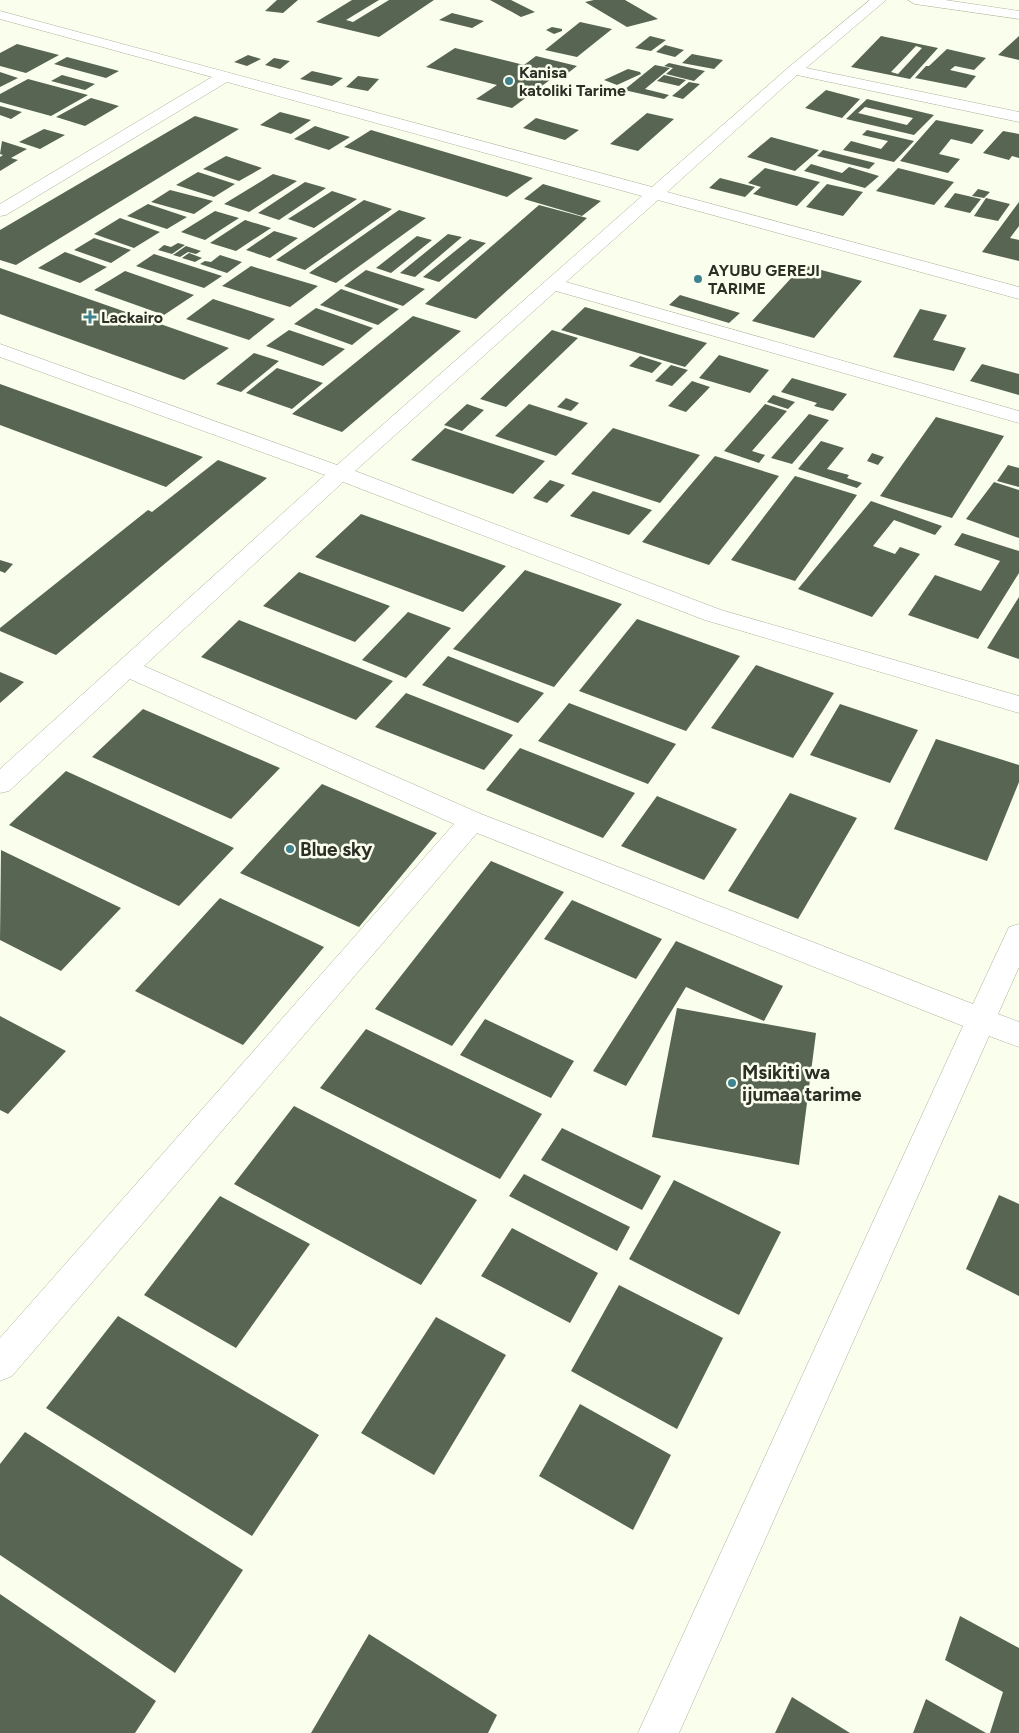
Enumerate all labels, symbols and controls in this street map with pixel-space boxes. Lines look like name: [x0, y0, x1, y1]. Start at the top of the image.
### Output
place label: Kanisa katoliki Tarime: [519, 63, 626, 100]
marker: Kanisa katoliki Tarime: [503, 75, 515, 87]
place label: AYUBU GEREJI TARIME: [708, 261, 820, 298]
marker: AYUBU GEREJI TARIME: [692, 273, 704, 285]
place label: Lackairo: [101, 308, 163, 327]
marker: Lackairo: [83, 310, 97, 324]
place label: Blue sky: [300, 838, 372, 861]
marker: Blue sky: [284, 843, 296, 855]
place label: Msikiti wa ijumaa tarime: [742, 1061, 862, 1106]
marker: Msikiti wa ijumaa tarime: [726, 1077, 738, 1089]

